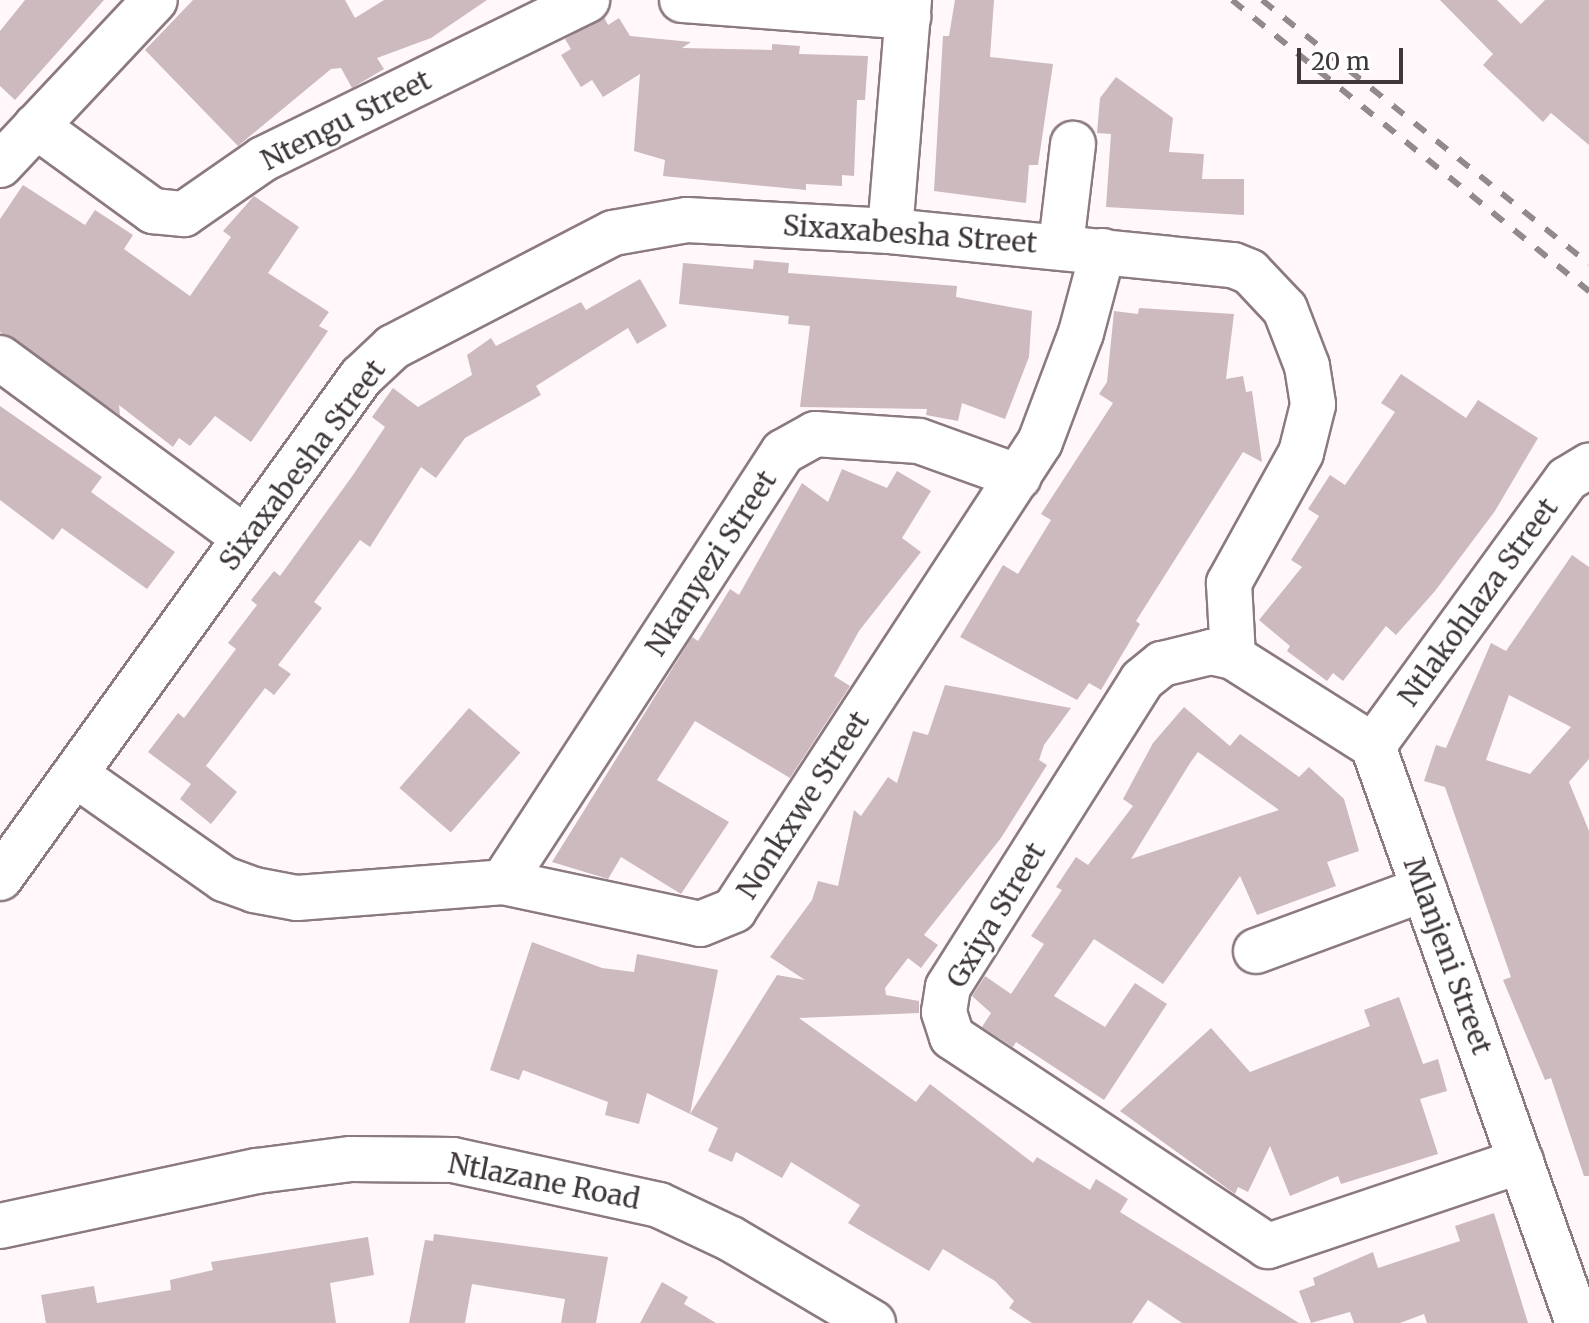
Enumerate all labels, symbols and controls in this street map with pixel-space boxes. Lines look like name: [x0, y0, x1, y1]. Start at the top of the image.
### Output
scale bar: [1301, 32, 1407, 82]
text: 20 m: [1311, 46, 1370, 77]
street label: Ntengu Street: [256, 63, 436, 177]
street label: Sixaxabesha Street: [782, 208, 1038, 260]
street label: Sixaxabesha Street: [212, 353, 392, 577]
street label: Nkanyezi Street: [639, 464, 783, 662]
street label: Ntlakohlaza Street: [1391, 492, 1565, 712]
street label: Nonkxwe Street: [730, 705, 876, 905]
street label: Gxiya Street: [940, 836, 1052, 994]
street label: Mlanjeni Street: [1397, 853, 1499, 1059]
street label: Ntlazane Road: [445, 1146, 643, 1216]

